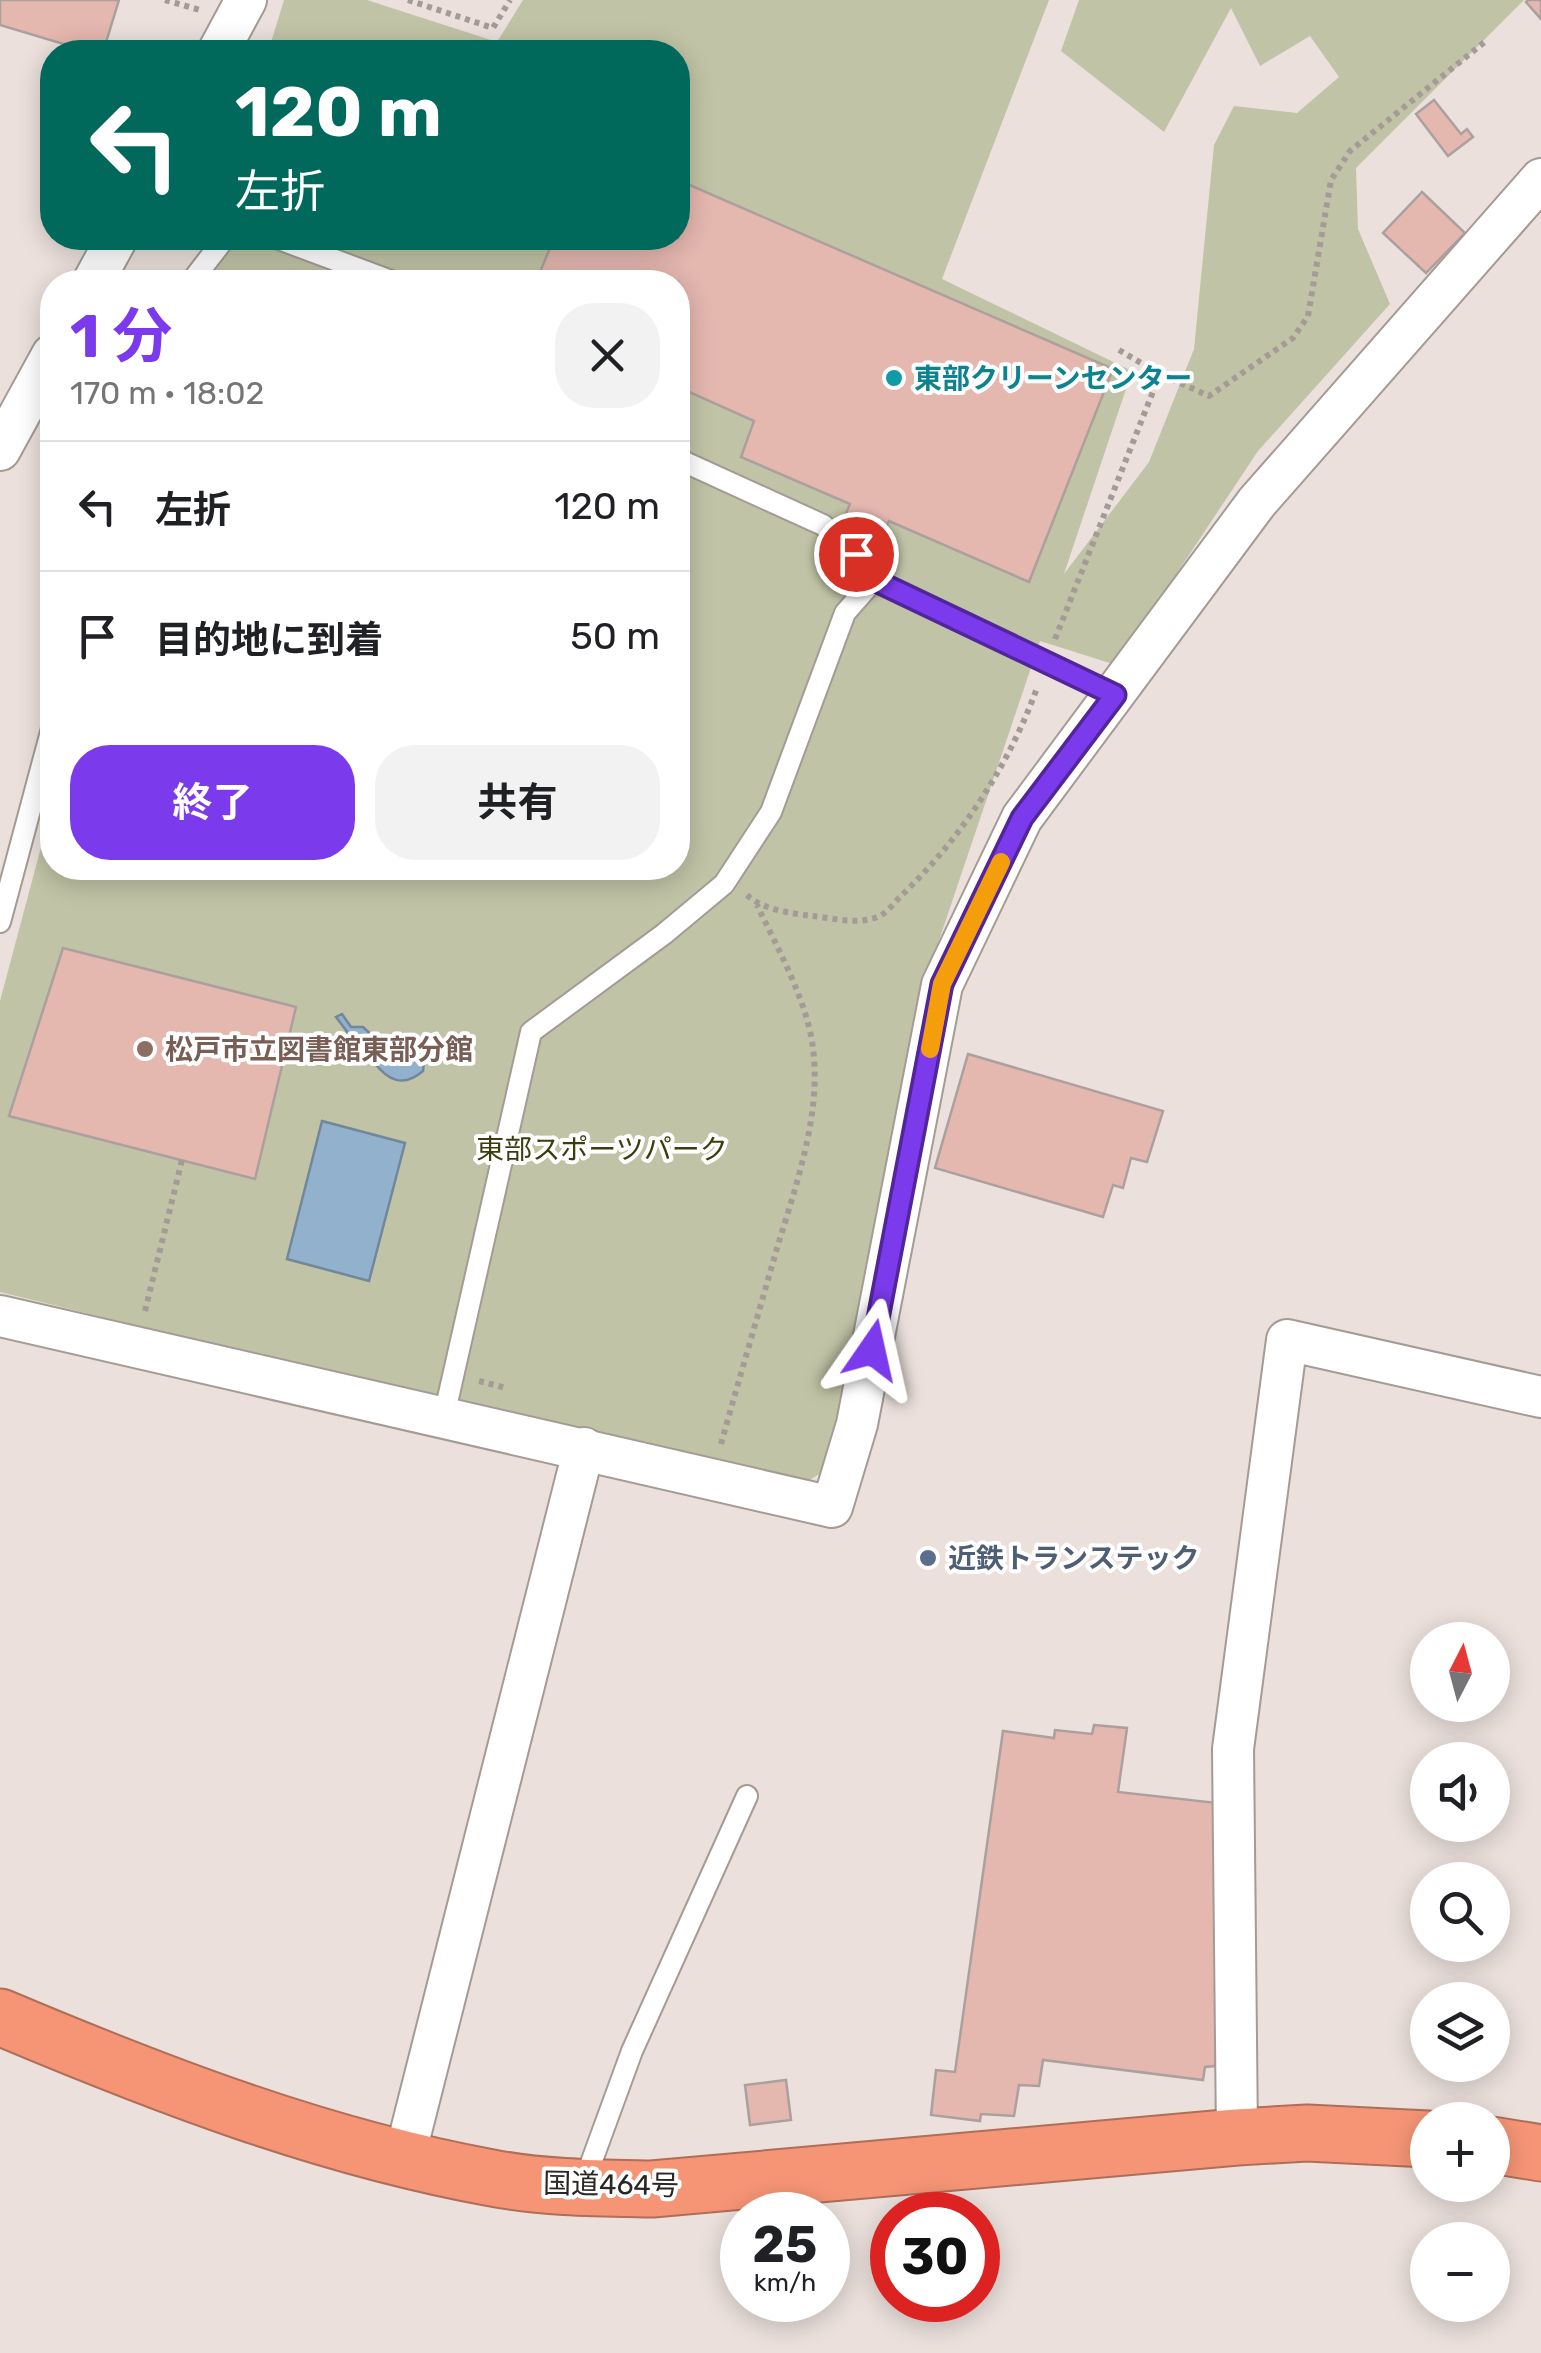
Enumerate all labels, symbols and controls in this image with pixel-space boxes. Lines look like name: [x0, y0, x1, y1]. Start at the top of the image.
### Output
text: 120 m: [235, 71, 442, 154]
icon: left: [70, 80, 200, 210]
text: 左折: [235, 165, 325, 218]
text: 1 分: [70, 301, 173, 372]
button: close: [555, 303, 660, 408]
place label: 東部クリーンセンター: [914, 362, 1193, 395]
marker: 東部クリーンセンター: [883, 367, 905, 389]
text: 170 m · 18:02: [70, 374, 264, 412]
icon: left: [70, 479, 125, 534]
text: 120 m: [554, 483, 660, 529]
text: 左折: [155, 487, 231, 533]
pin: [814, 512, 899, 597]
icon: arrive: [829, 527, 884, 582]
icon: arrive: [70, 609, 125, 664]
text: 50 m: [570, 613, 660, 659]
text: 目的地に到着: [155, 617, 383, 663]
button: 終了: [70, 745, 355, 860]
button: 共有: [375, 745, 660, 860]
place label: 松戸市立図書館東部分館: [165, 1033, 473, 1066]
marker: 松戸市立図書館東部分館: [134, 1038, 156, 1060]
park label: 東部スポーツパーク: [476, 1133, 728, 1166]
position arrow: [820, 1298, 924, 1402]
place label: 近鉄トランステック: [948, 1542, 1199, 1575]
marker: 近鉄トランステック: [917, 1547, 939, 1569]
north arrow: [1410, 1622, 1510, 1722]
map controls: [1410, 1622, 1510, 2322]
button: sound: [1410, 1742, 1510, 1842]
button: search: [1410, 1862, 1510, 1962]
button: layers: [1410, 1982, 1510, 2082]
button: +: [1410, 2102, 1510, 2202]
street label: 国道464号: [543, 2167, 679, 2202]
speed limit sign: 30: [870, 2192, 1000, 2322]
text: 25: [753, 2215, 817, 2275]
button: −: [1410, 2222, 1510, 2322]
text: km/h: [754, 2268, 816, 2297]

